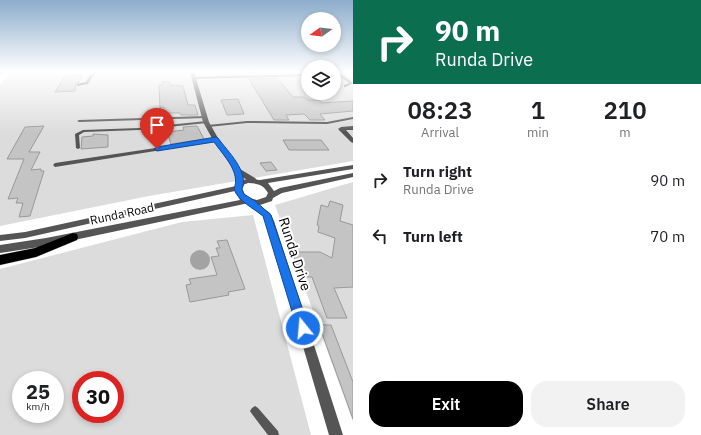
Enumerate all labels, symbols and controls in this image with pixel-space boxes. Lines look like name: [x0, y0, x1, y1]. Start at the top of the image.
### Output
north arrow: [301, 12, 341, 52]
map controls: [301, 12, 341, 100]
text: 90 m: [435, 12, 500, 49]
icon: right: [369, 16, 421, 68]
text: Runda Drive: [435, 48, 533, 71]
button: layers: [301, 60, 341, 100]
text: 08:23: [407, 94, 473, 126]
text: 1: [531, 94, 545, 126]
text: 210: [603, 94, 647, 126]
pin: [140, 108, 174, 149]
icon: arrive: [146, 114, 168, 136]
text: Arrival: [421, 124, 459, 141]
text: min: [527, 124, 549, 141]
text: m: [619, 124, 631, 141]
text: Turn right: [403, 162, 472, 181]
icon: right: [369, 169, 391, 191]
text: 90 m: [650, 171, 685, 190]
text: Runda Drive: [403, 181, 474, 198]
street label: Runda Road: [88, 199, 155, 228]
street label: Runda Drive: [275, 215, 315, 293]
icon: left: [369, 225, 391, 247]
text: Turn left: [403, 227, 463, 246]
text: 70 m: [650, 227, 685, 246]
position arrow: [282, 307, 324, 349]
speed limit sign: 30: [72, 371, 124, 423]
text: 25: [26, 378, 50, 405]
button: Exit: [369, 381, 523, 427]
button: Share: [531, 381, 685, 427]
text: km/h: [26, 400, 50, 413]

